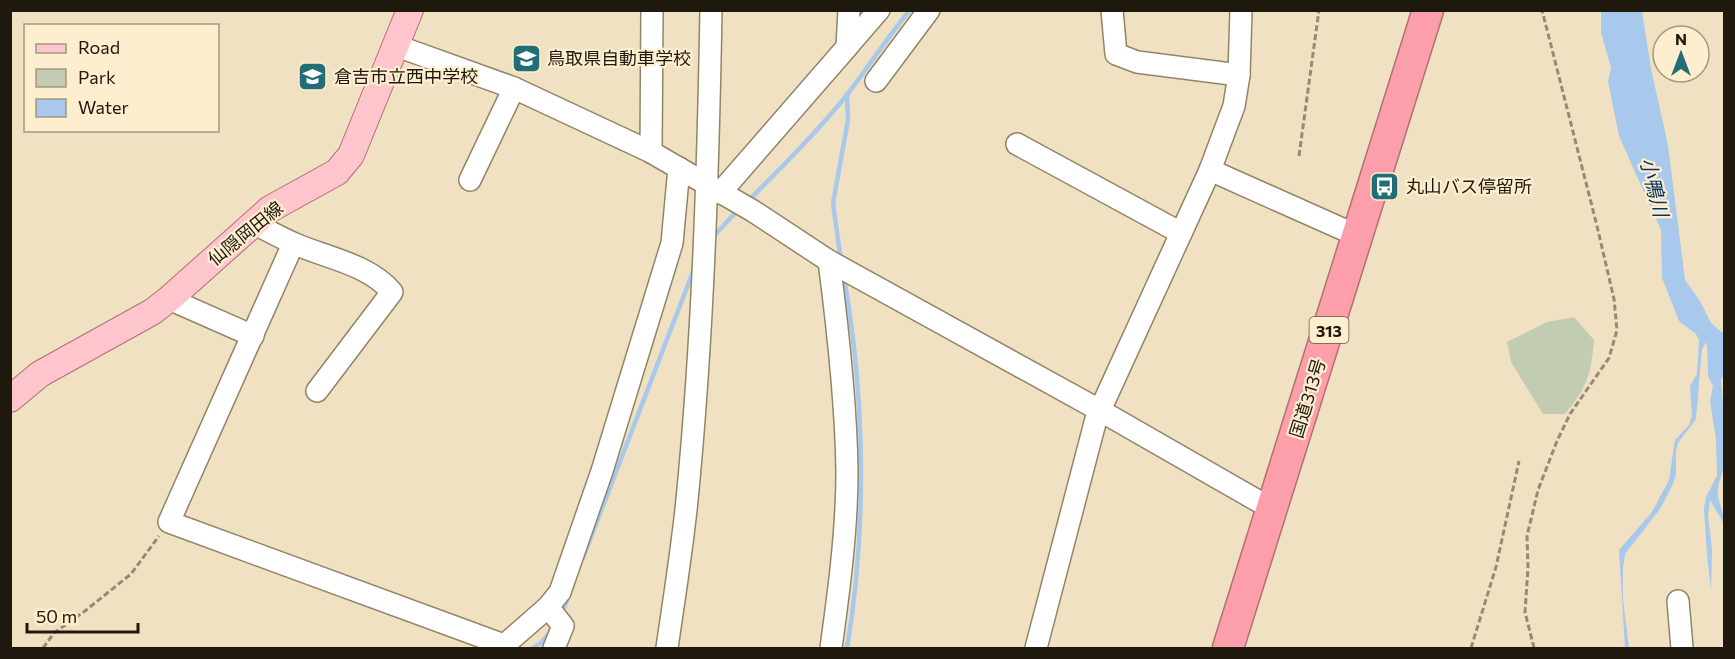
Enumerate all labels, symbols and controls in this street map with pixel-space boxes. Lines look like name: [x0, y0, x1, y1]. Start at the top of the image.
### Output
legend: [24, 24, 219, 132]
north arrow: [1651, 24, 1711, 84]
text: N: [1675, 29, 1687, 48]
text: Road: [78, 36, 120, 58]
school or university icon: 鳥取県自動車学校: [510, 42, 542, 74]
place label: 鳥取県自動車学校: [547, 47, 691, 69]
school or university icon: 倉吉市立西中学校: [297, 60, 329, 92]
place label: 倉吉市立西中学校: [334, 65, 478, 87]
text: Park: [78, 66, 116, 88]
text: Water: [78, 96, 129, 118]
water label: 小鴨川: [1636, 155, 1674, 221]
bus stop icon: 丸山バス停留所: [1369, 170, 1401, 202]
place label: 丸山バス停留所: [1406, 175, 1532, 197]
street label: 仙隠岡田線: [203, 196, 287, 270]
road number: 313: [1310, 317, 1348, 343]
street label: 国道313号: [1284, 355, 1330, 441]
scale bar: [27, 596, 138, 634]
text: 50 m: [36, 605, 77, 627]

